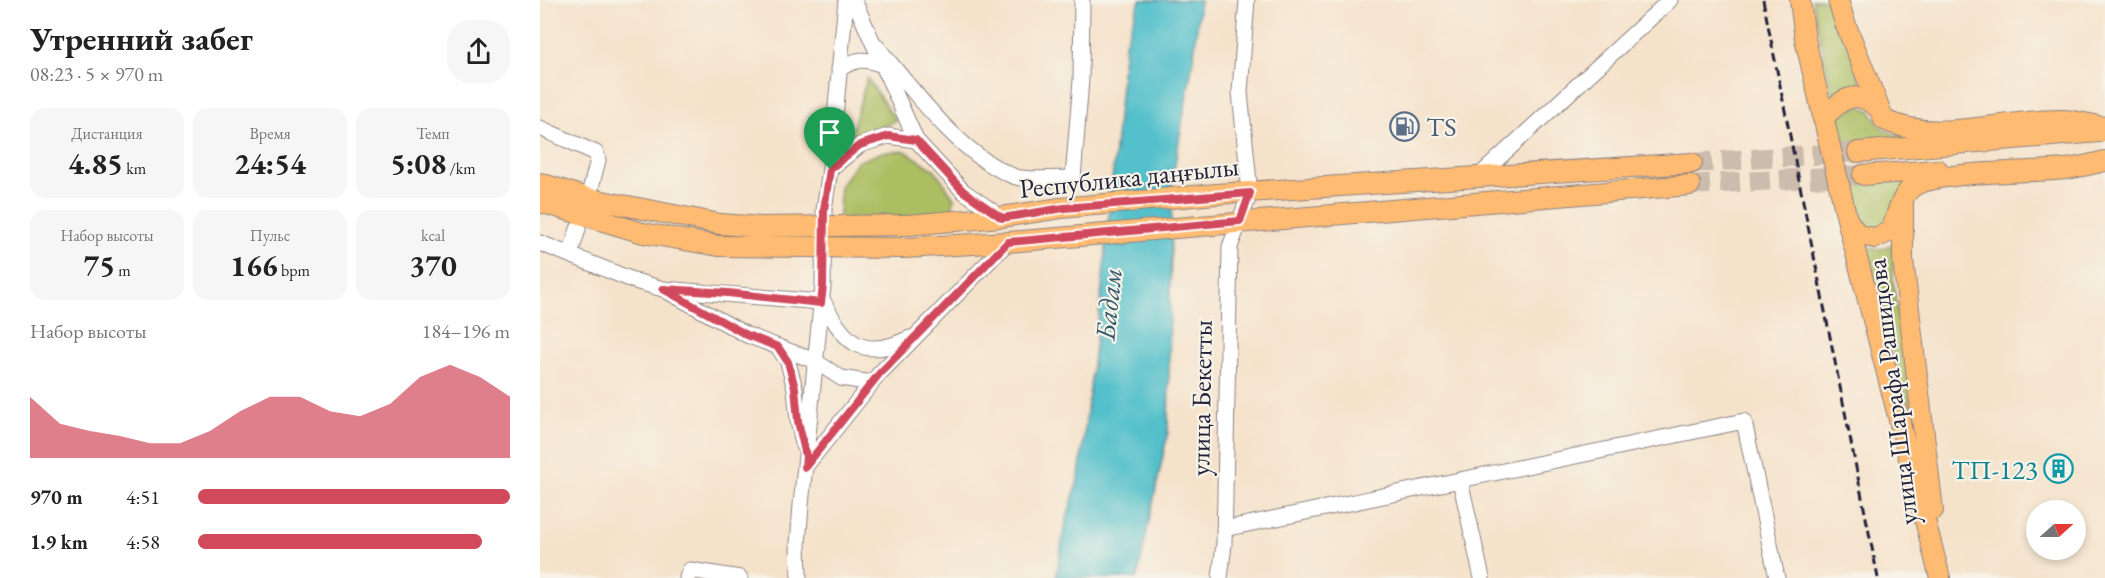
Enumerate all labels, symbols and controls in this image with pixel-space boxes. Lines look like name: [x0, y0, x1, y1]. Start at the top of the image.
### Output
text: Утренний забег: [30, 17, 253, 60]
button: share: [447, 20, 510, 83]
text: 08:23 · 5 × 970 m: [30, 61, 163, 87]
pin: [804, 107, 855, 169]
place label: TS: [1426, 109, 1457, 144]
fuel station icon: TS: [1389, 110, 1421, 142]
icon: arrive: [813, 116, 846, 149]
text: Дистанция: [71, 123, 143, 144]
text: Время: [249, 123, 291, 144]
text: Темп: [416, 123, 450, 144]
text: 4.85: [68, 144, 123, 183]
text: 24:54: [234, 144, 306, 183]
text: 5:08: [390, 144, 446, 183]
street label: Республика даңғылы: [1018, 148, 1240, 206]
text: km: [123, 158, 146, 179]
text: /km: [446, 158, 476, 179]
text: Набор высоты: [60, 225, 154, 246]
text: Пульс: [250, 225, 290, 246]
text: kcal: [421, 225, 445, 246]
text: 75: [83, 246, 115, 285]
text: 166: [230, 246, 278, 285]
text: 370: [409, 246, 457, 285]
street label: улица Шарафа Рашидова: [1858, 257, 1926, 527]
text: m: [115, 260, 131, 281]
text: bpm: [278, 260, 310, 281]
water label: Бадам: [1086, 266, 1130, 343]
text: Набор высоты: [30, 318, 146, 344]
text: 184–196 m: [422, 318, 510, 344]
street label: улица Бекетты: [1182, 320, 1220, 476]
place label: ТП-123: [1951, 452, 2038, 487]
building icon: ТП-123: [2043, 453, 2075, 485]
text: 970 m: [30, 484, 83, 510]
text: 4:51: [126, 484, 160, 510]
north arrow: [2026, 500, 2086, 560]
map controls: [2026, 500, 2086, 560]
text: 1.9 km: [30, 529, 88, 555]
text: 4:58: [126, 529, 160, 555]

